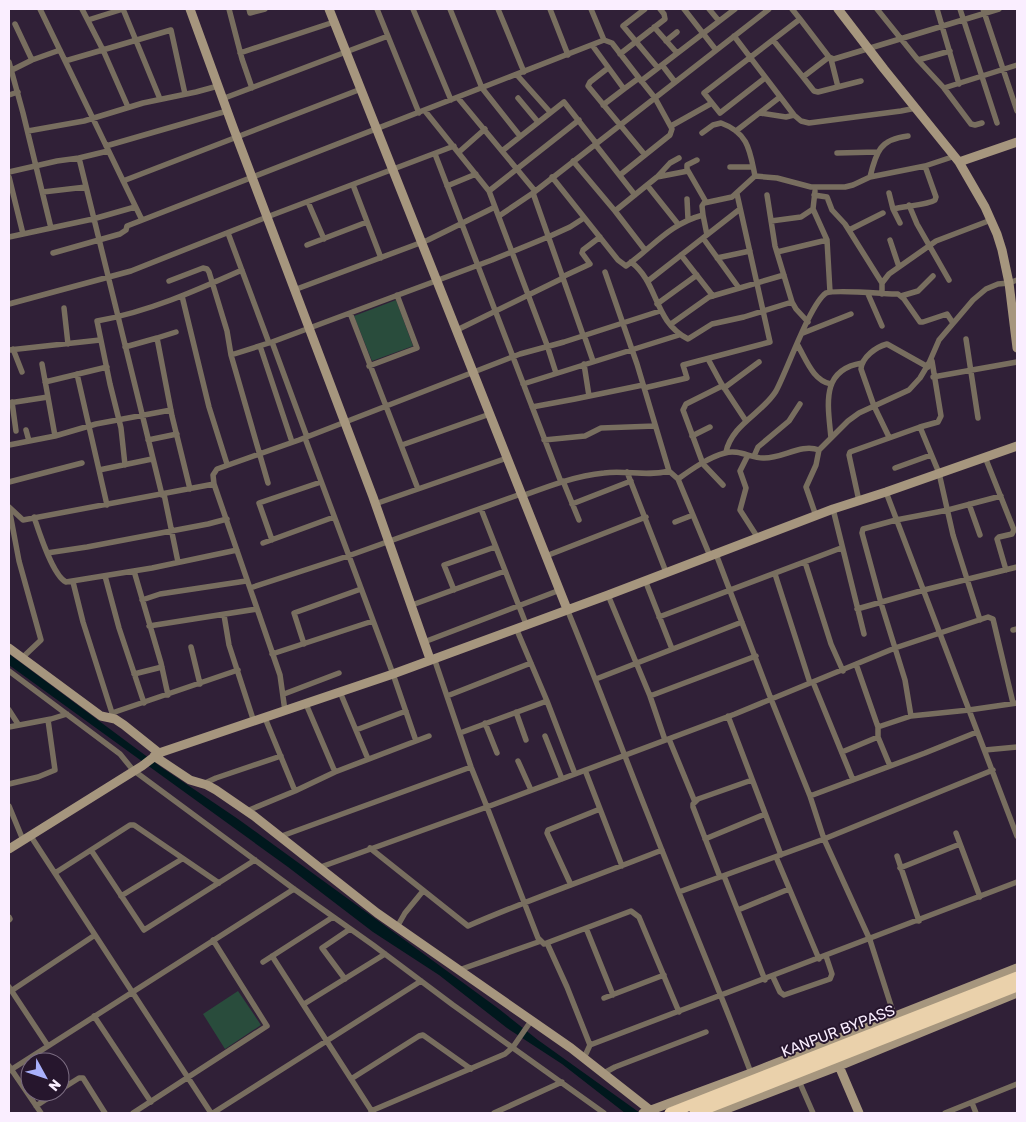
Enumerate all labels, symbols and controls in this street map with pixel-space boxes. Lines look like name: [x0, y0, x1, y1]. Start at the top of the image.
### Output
street label: KANPUR BYPASS: [779, 1001, 897, 1061]
north arrow: [20, 1052, 70, 1102]
text: N: [45, 1076, 64, 1094]

